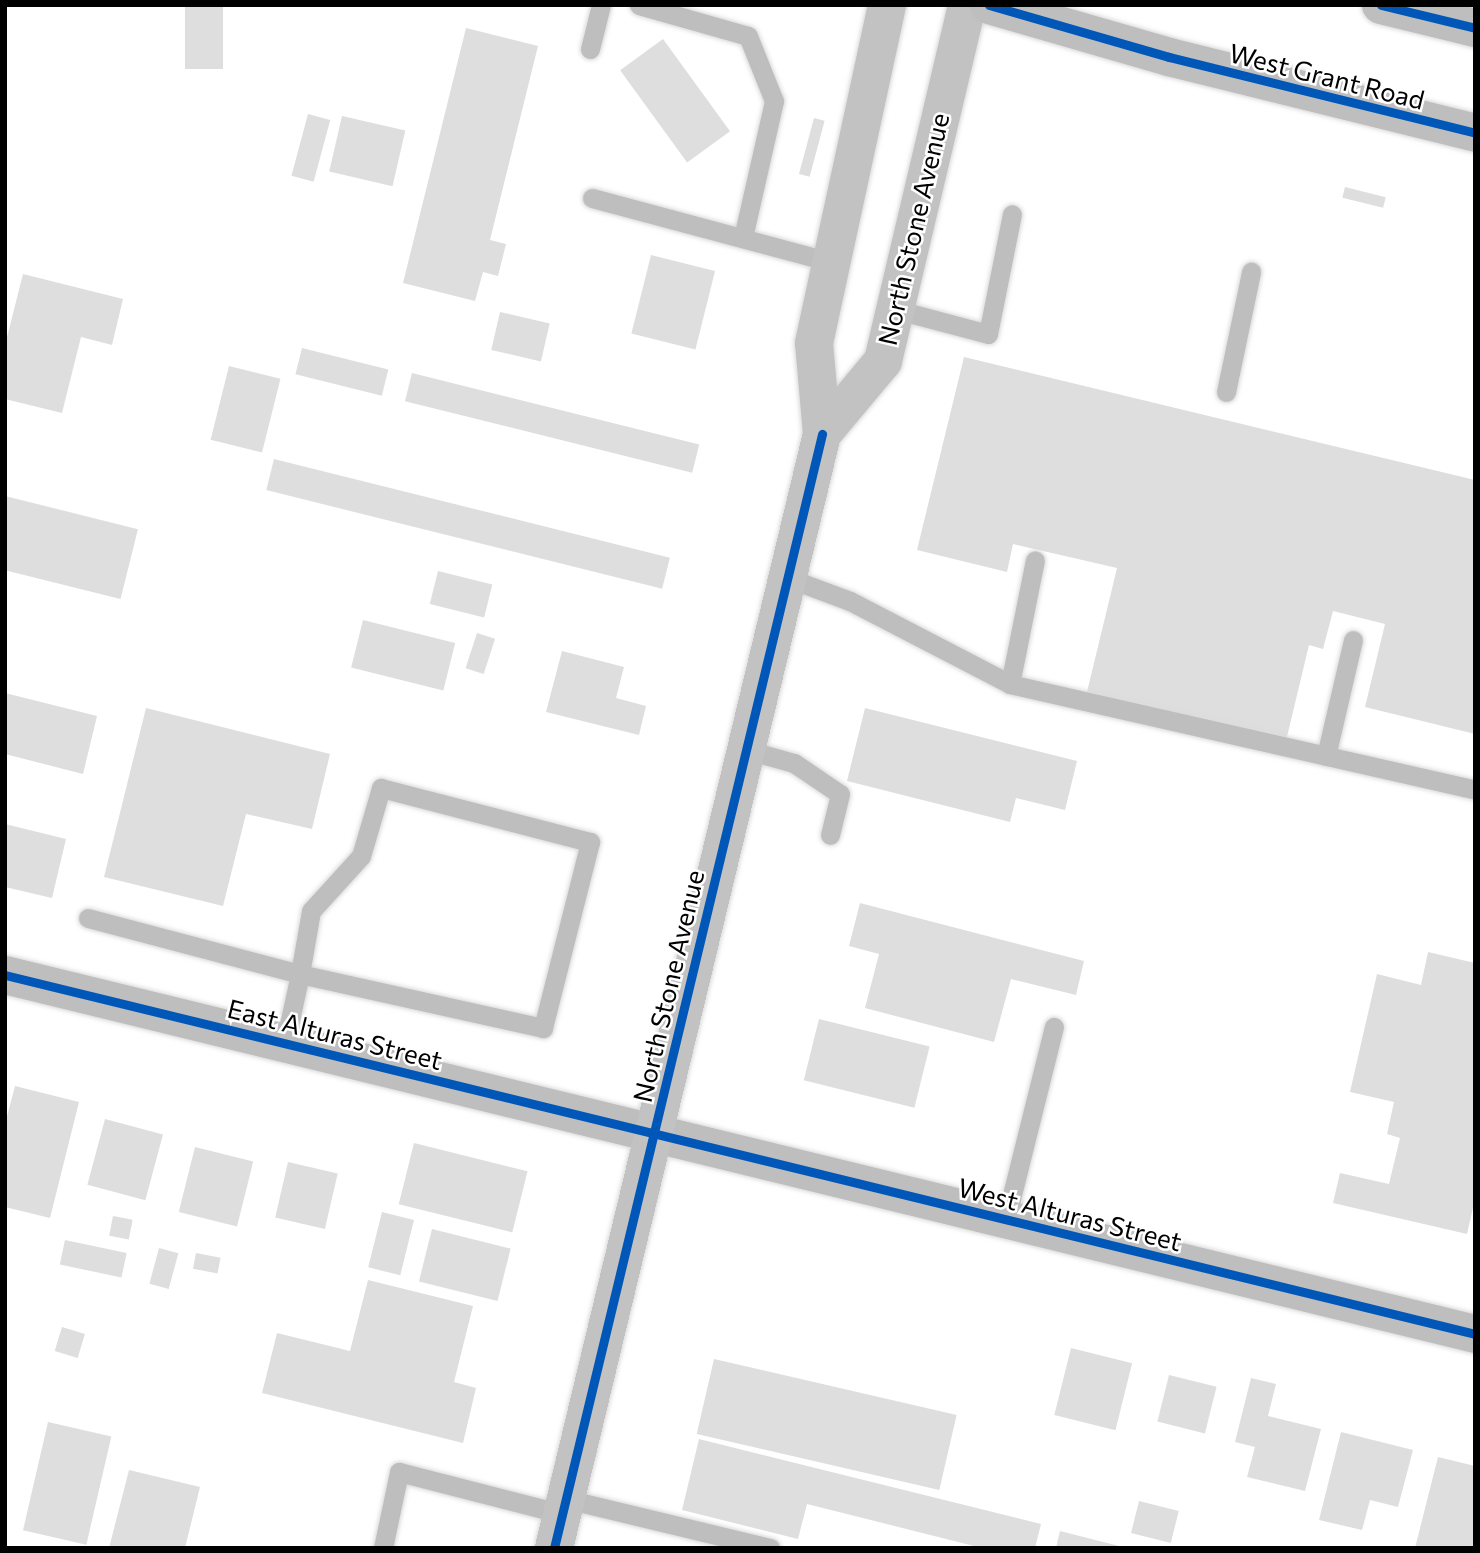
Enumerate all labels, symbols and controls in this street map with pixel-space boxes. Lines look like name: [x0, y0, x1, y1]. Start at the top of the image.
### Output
street label: West Grant Road: [1226, 37, 1428, 115]
street label: North Stone Avenue: [871, 110, 955, 348]
street label: North Stone Avenue: [626, 867, 710, 1105]
street label: East Alturas Street: [224, 992, 446, 1076]
street label: West Alturas Street: [955, 1171, 1185, 1257]

